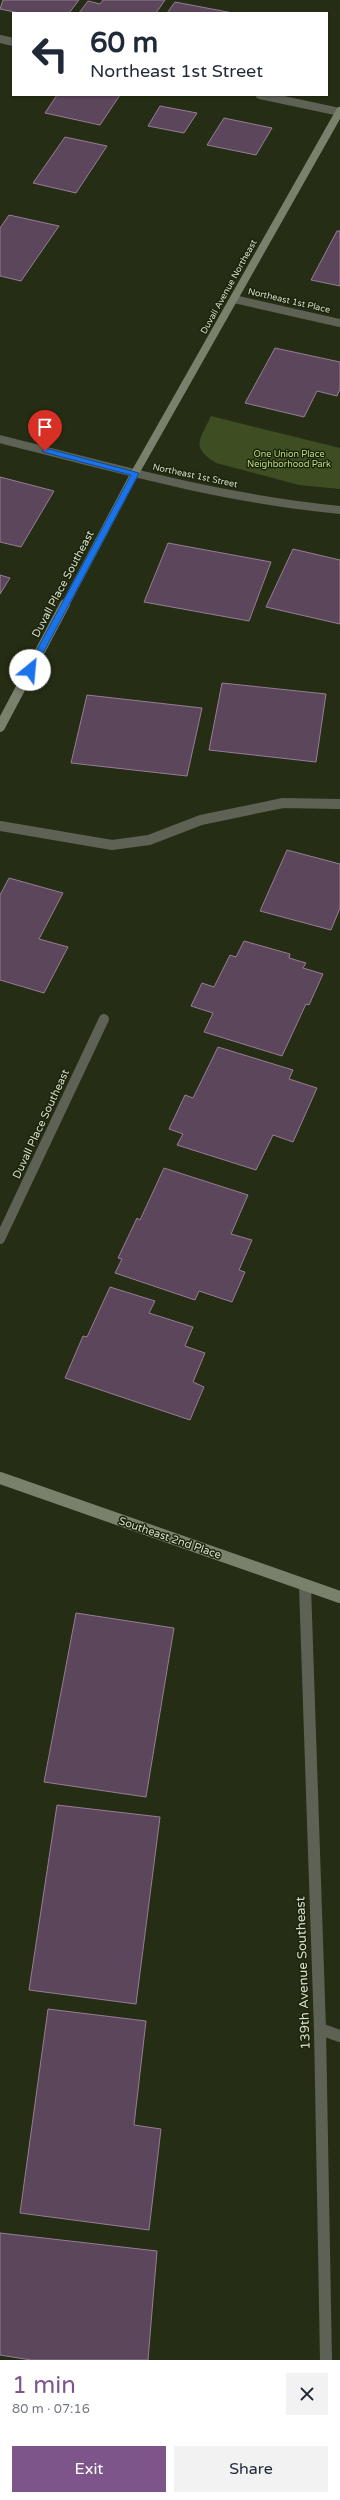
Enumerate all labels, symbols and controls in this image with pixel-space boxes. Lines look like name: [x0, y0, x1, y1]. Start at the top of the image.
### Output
text: 60 m: [90, 26, 158, 60]
icon: left: [24, 28, 76, 80]
text: Northeast 1st Street: [90, 60, 263, 82]
street label: Duvall Avenue Northeast: [198, 237, 260, 336]
street label: Northeast 1st Place: [247, 286, 331, 316]
pin: [28, 410, 62, 451]
icon: arrive: [34, 416, 56, 438]
park label: One Union Place Neighborhood Park: [247, 449, 331, 470]
street label: Northeast 1st Street: [152, 462, 239, 490]
street label: Duvall Place Southeast: [29, 528, 97, 640]
position arrow: [9, 649, 51, 691]
street label: Duvall Place Southeast: [10, 1067, 72, 1181]
street label: Southeast 2nd Place: [117, 1514, 223, 1562]
street label: 139th Avenue Southeast: [292, 1896, 314, 2050]
text: 1 min: [12, 2371, 76, 2400]
button: close: [286, 2373, 328, 2415]
text: 80 m · 07:16: [12, 2401, 90, 2417]
button: Exit: [12, 2446, 166, 2492]
button: Share: [174, 2446, 328, 2492]

